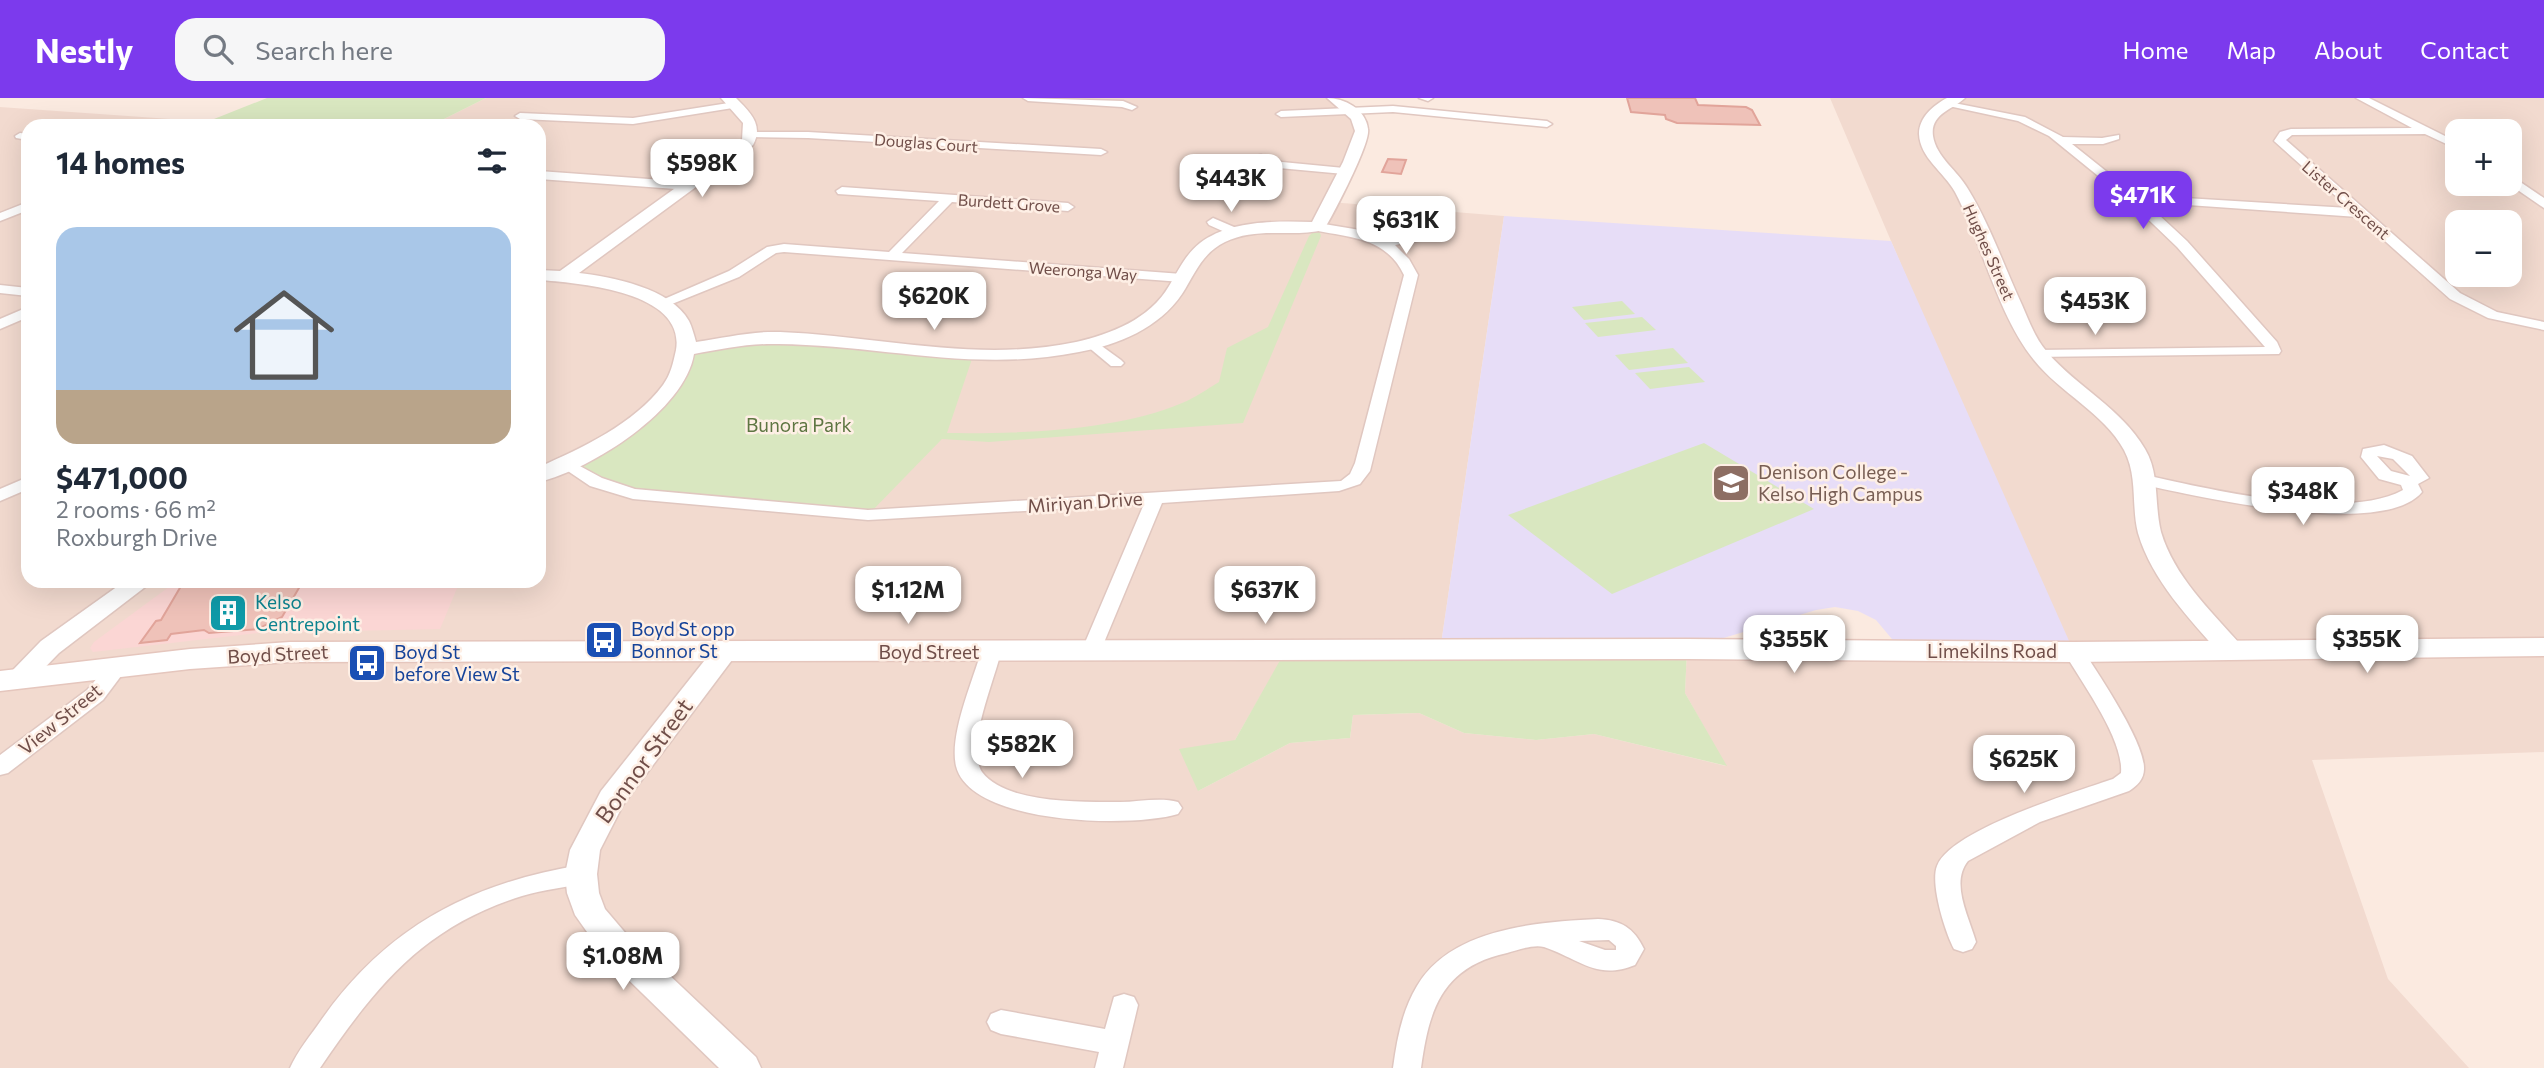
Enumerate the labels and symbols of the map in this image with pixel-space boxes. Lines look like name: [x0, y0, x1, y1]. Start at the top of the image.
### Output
street label: Douglas Court: [873, 129, 979, 156]
pin: $598K: [653, 140, 751, 199]
pin: $443K: [1182, 155, 1280, 214]
street label: Lister Crescent: [2299, 156, 2394, 243]
pin: $471K: [2094, 172, 2192, 231]
street label: Burdett Grove: [957, 189, 1061, 216]
pin: $631K: [1357, 197, 1455, 256]
street label: Hughes Street: [1960, 201, 2019, 303]
street label: Weeronga Way: [1028, 257, 1138, 284]
pin: $620K: [885, 272, 983, 332]
pin: $453K: [2046, 278, 2144, 337]
park label: Bunora Park: [746, 413, 852, 436]
place label: Denison College - Kelso High Campus: [1758, 460, 1923, 505]
school or university icon: Denison College - Kelso High Campus: [1710, 462, 1752, 504]
pin: $348K: [2254, 468, 2352, 527]
street label: Miriyan Drive: [1027, 486, 1143, 517]
pin: $1.12M: [851, 566, 965, 626]
pin: $637K: [1216, 566, 1314, 626]
place label: Kelso Centrepoint: [255, 590, 360, 635]
building icon: Kelso Centrepoint: [207, 592, 249, 634]
pin: $355K: [1745, 616, 1843, 675]
pin: $355K: [2318, 616, 2416, 675]
place label: Boyd St opp Bonnor St: [631, 617, 735, 662]
bus stop icon: Boyd St opp Bonnor St: [583, 619, 625, 661]
street label: Boyd Street: [227, 639, 329, 668]
street label: Limekilns Road: [1927, 639, 2057, 662]
place label: Boyd St before View St: [394, 640, 520, 685]
street label: Boyd Street: [878, 640, 980, 663]
bus stop icon: Boyd St before View St: [346, 642, 388, 684]
street label: View Street: [13, 678, 106, 759]
street label: Bonnor Street: [589, 693, 698, 828]
pin: $582K: [973, 720, 1071, 780]
pin: $625K: [1975, 736, 2073, 795]
pin: $1.08M: [566, 932, 680, 992]

